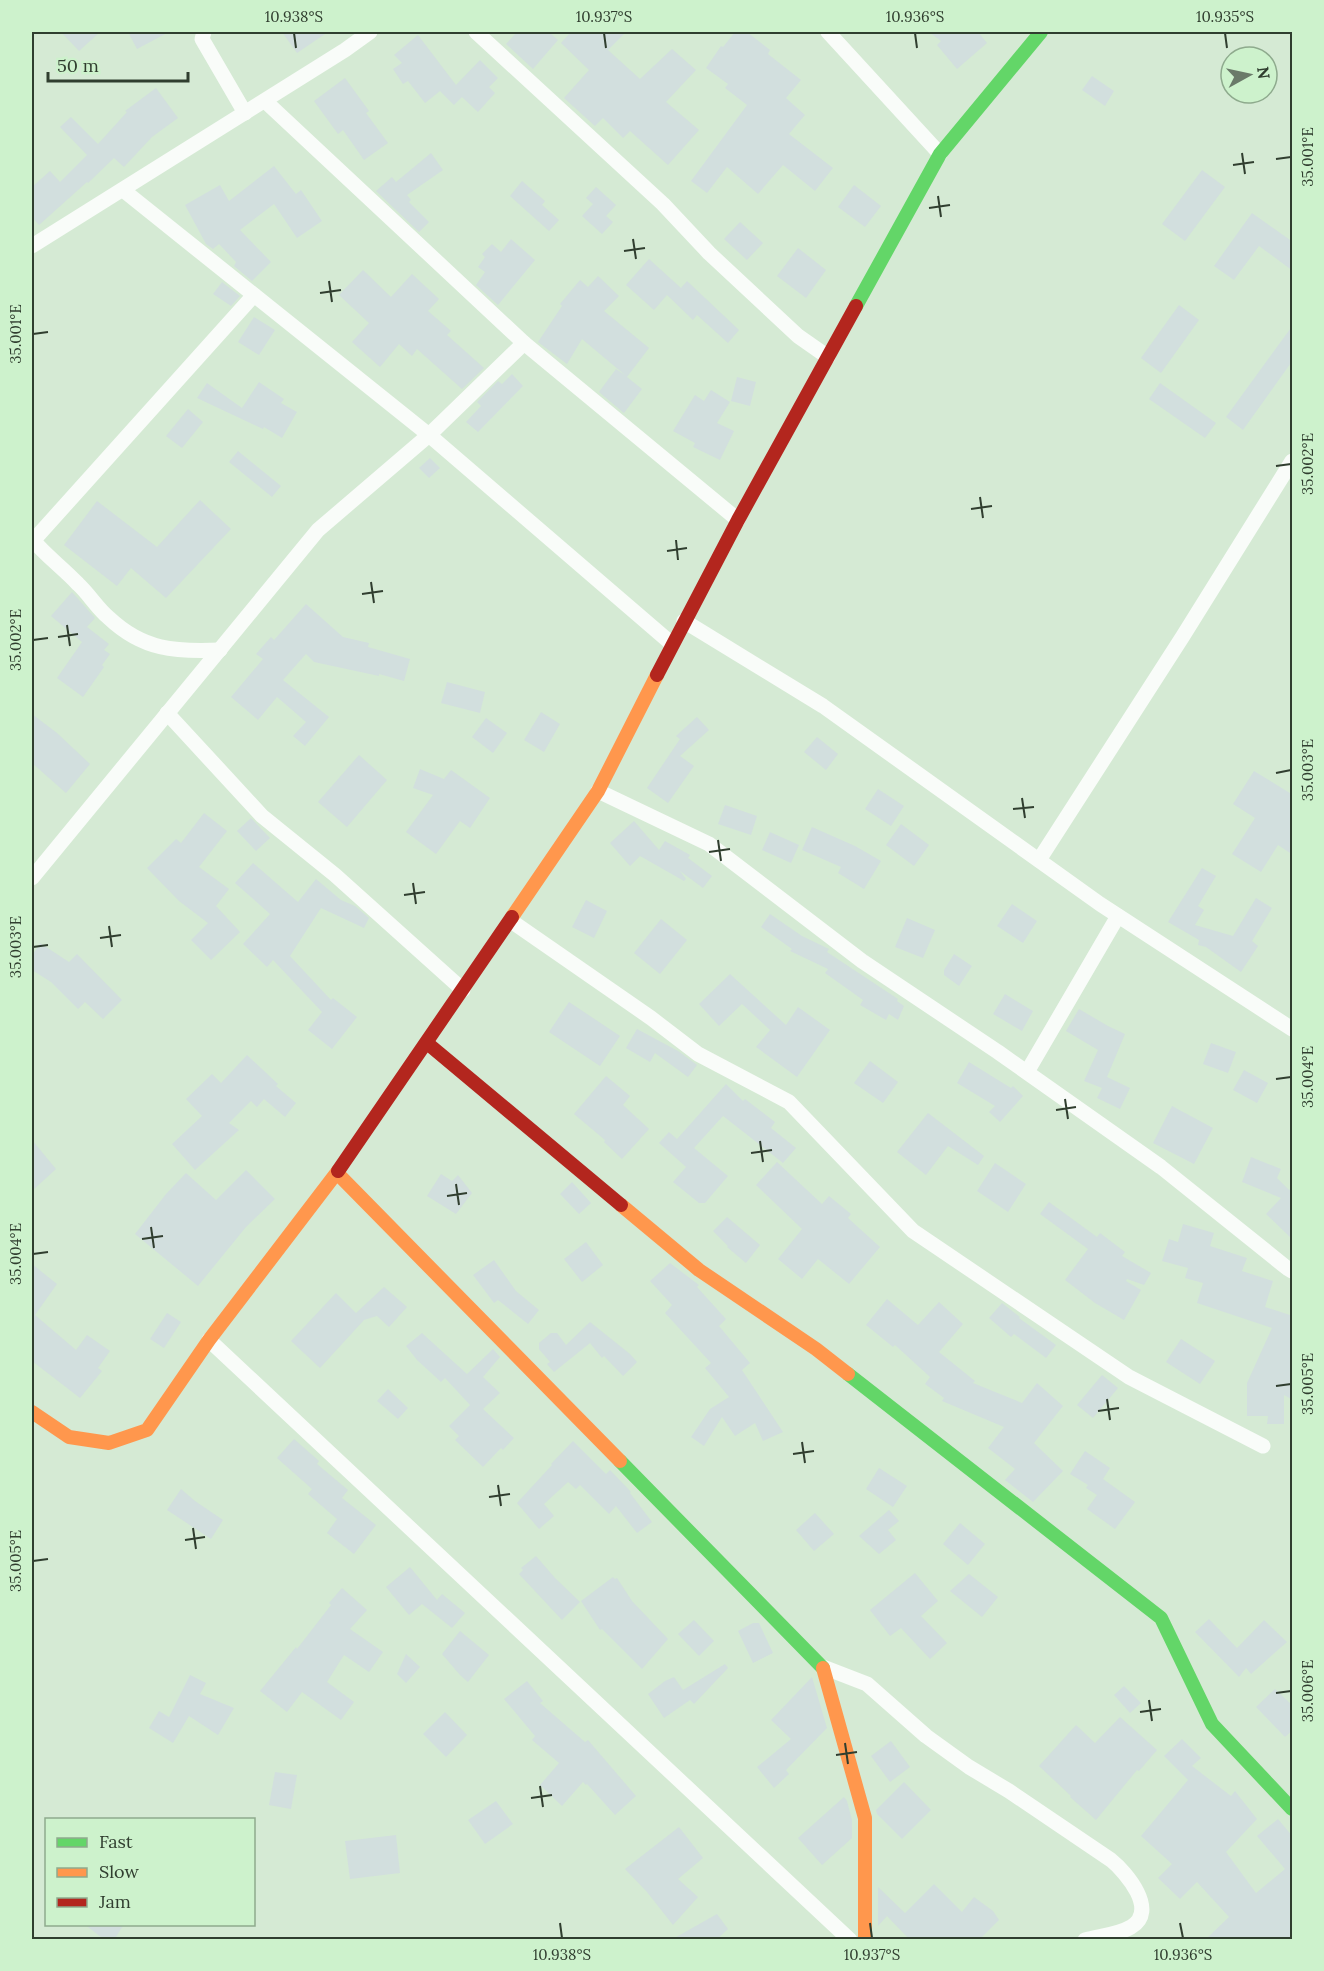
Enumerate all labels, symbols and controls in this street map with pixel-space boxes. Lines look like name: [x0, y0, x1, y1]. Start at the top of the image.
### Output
text: 10.938°S: [265, 7, 323, 26]
text: 10.937°S: [576, 7, 632, 26]
text: 10.936°S: [886, 7, 944, 26]
text: 10.935°S: [1196, 7, 1254, 26]
scale bar: [48, 45, 188, 83]
north arrow: [1219, 45, 1279, 105]
text: 50 m: [57, 54, 99, 77]
text: N: [1253, 65, 1275, 80]
text: 35.001°E: [1298, 127, 1317, 187]
text: 35.001°E: [6, 304, 25, 364]
text: 35.002°E: [1298, 433, 1317, 495]
text: 35.002°E: [6, 609, 25, 671]
text: 35.003°E: [1298, 739, 1317, 801]
text: 35.003°E: [6, 916, 25, 978]
text: 35.004°E: [1298, 1046, 1317, 1108]
text: 35.004°E: [6, 1223, 25, 1285]
text: 35.005°E: [1298, 1353, 1317, 1415]
text: 35.005°E: [6, 1530, 25, 1592]
text: 35.006°E: [1298, 1660, 1317, 1722]
legend: [45, 1818, 255, 1926]
text: Fast: [99, 1830, 133, 1853]
text: Slow: [99, 1860, 139, 1883]
text: Jam: [98, 1890, 131, 1913]
text: 10.938°S: [533, 1945, 591, 1964]
text: 10.937°S: [844, 1945, 900, 1964]
text: 10.936°S: [1154, 1945, 1212, 1964]

